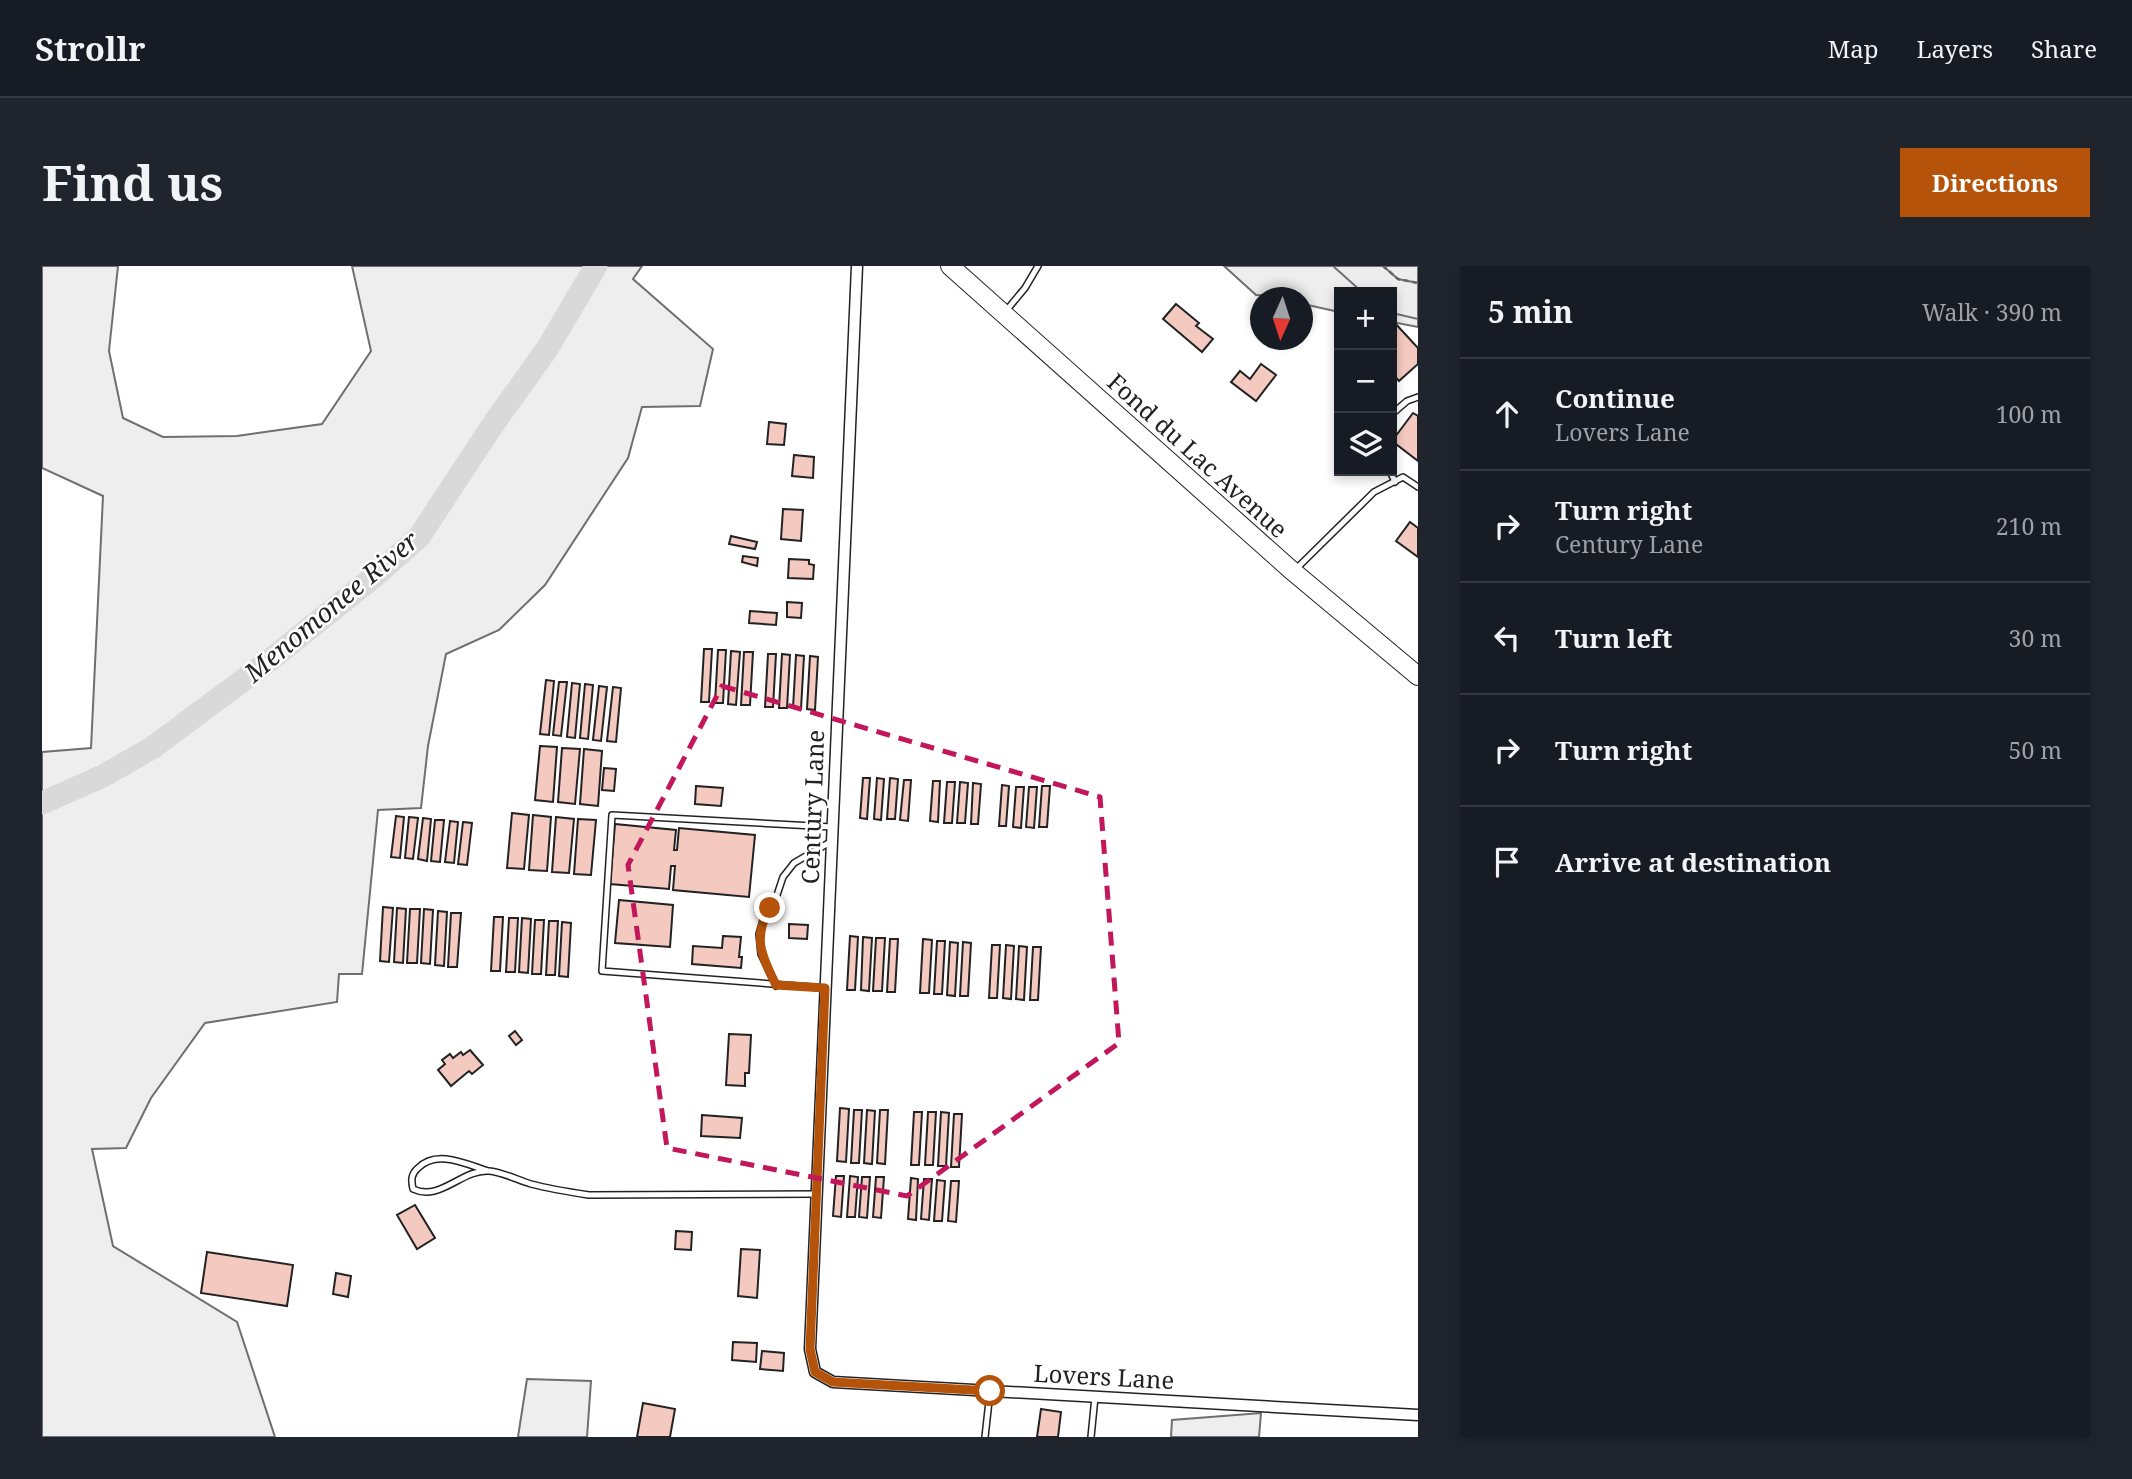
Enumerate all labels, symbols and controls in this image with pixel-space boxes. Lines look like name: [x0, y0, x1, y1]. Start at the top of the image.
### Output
text: Strollr: [35, 26, 145, 71]
text: Map: [1828, 32, 1879, 65]
text: Layers: [1917, 32, 1993, 65]
text: Share: [2031, 32, 2097, 65]
button: Directions: [1900, 148, 2090, 217]
text: Find us: [42, 149, 223, 215]
north arrow: [1250, 287, 1313, 350]
map controls: [1334, 287, 1397, 476]
button: +: [1334, 287, 1397, 350]
text: 5 min: [1488, 291, 1573, 332]
text: Walk · 390 m: [1922, 296, 2062, 328]
button: −: [1334, 350, 1397, 413]
street label: Fond du Lac Avenue: [1101, 365, 1295, 545]
text: Continue: [1555, 380, 1675, 416]
icon: ahead: [1488, 395, 1526, 433]
text: 100 m: [1996, 398, 2062, 430]
button: layers: [1334, 413, 1397, 476]
text: Lovers Lane: [1555, 416, 1690, 448]
text: Turn right: [1555, 492, 1692, 528]
icon: right: [1488, 507, 1526, 545]
text: 210 m: [1996, 510, 2062, 542]
water label: Menomonee River: [235, 522, 427, 691]
text: Century Lane: [1555, 528, 1703, 560]
icon: left: [1488, 619, 1526, 657]
text: Turn left: [1555, 620, 1672, 656]
text: 30 m: [2009, 622, 2062, 654]
street label: Century Lane: [793, 729, 831, 885]
icon: right: [1488, 731, 1526, 769]
text: Turn right: [1555, 732, 1692, 768]
text: 50 m: [2009, 734, 2062, 766]
icon: arrive: [1488, 843, 1526, 881]
text: Arrive at destination: [1555, 844, 1831, 880]
route end: [754, 892, 785, 923]
street label: Lovers Lane: [1033, 1356, 1175, 1396]
route start: [974, 1375, 1005, 1406]

